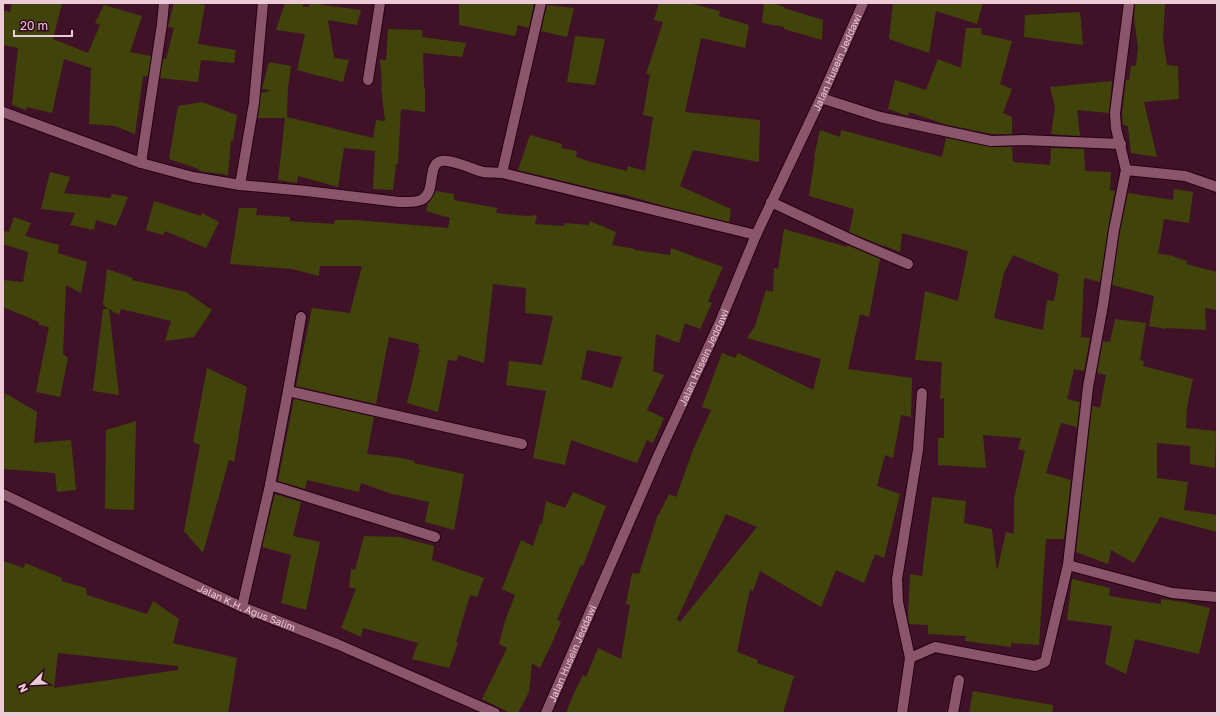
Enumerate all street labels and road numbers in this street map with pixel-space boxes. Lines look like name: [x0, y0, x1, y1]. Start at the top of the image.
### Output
street label: Jalan Husein Jeddawi: [810, 12, 864, 113]
street label: Jalan Husein Jeddawi: [676, 307, 731, 408]
street label: Jalan K.H. Agus Salim: [196, 581, 298, 633]
street label: Jalan Husein Jeddawi: [546, 603, 598, 704]

